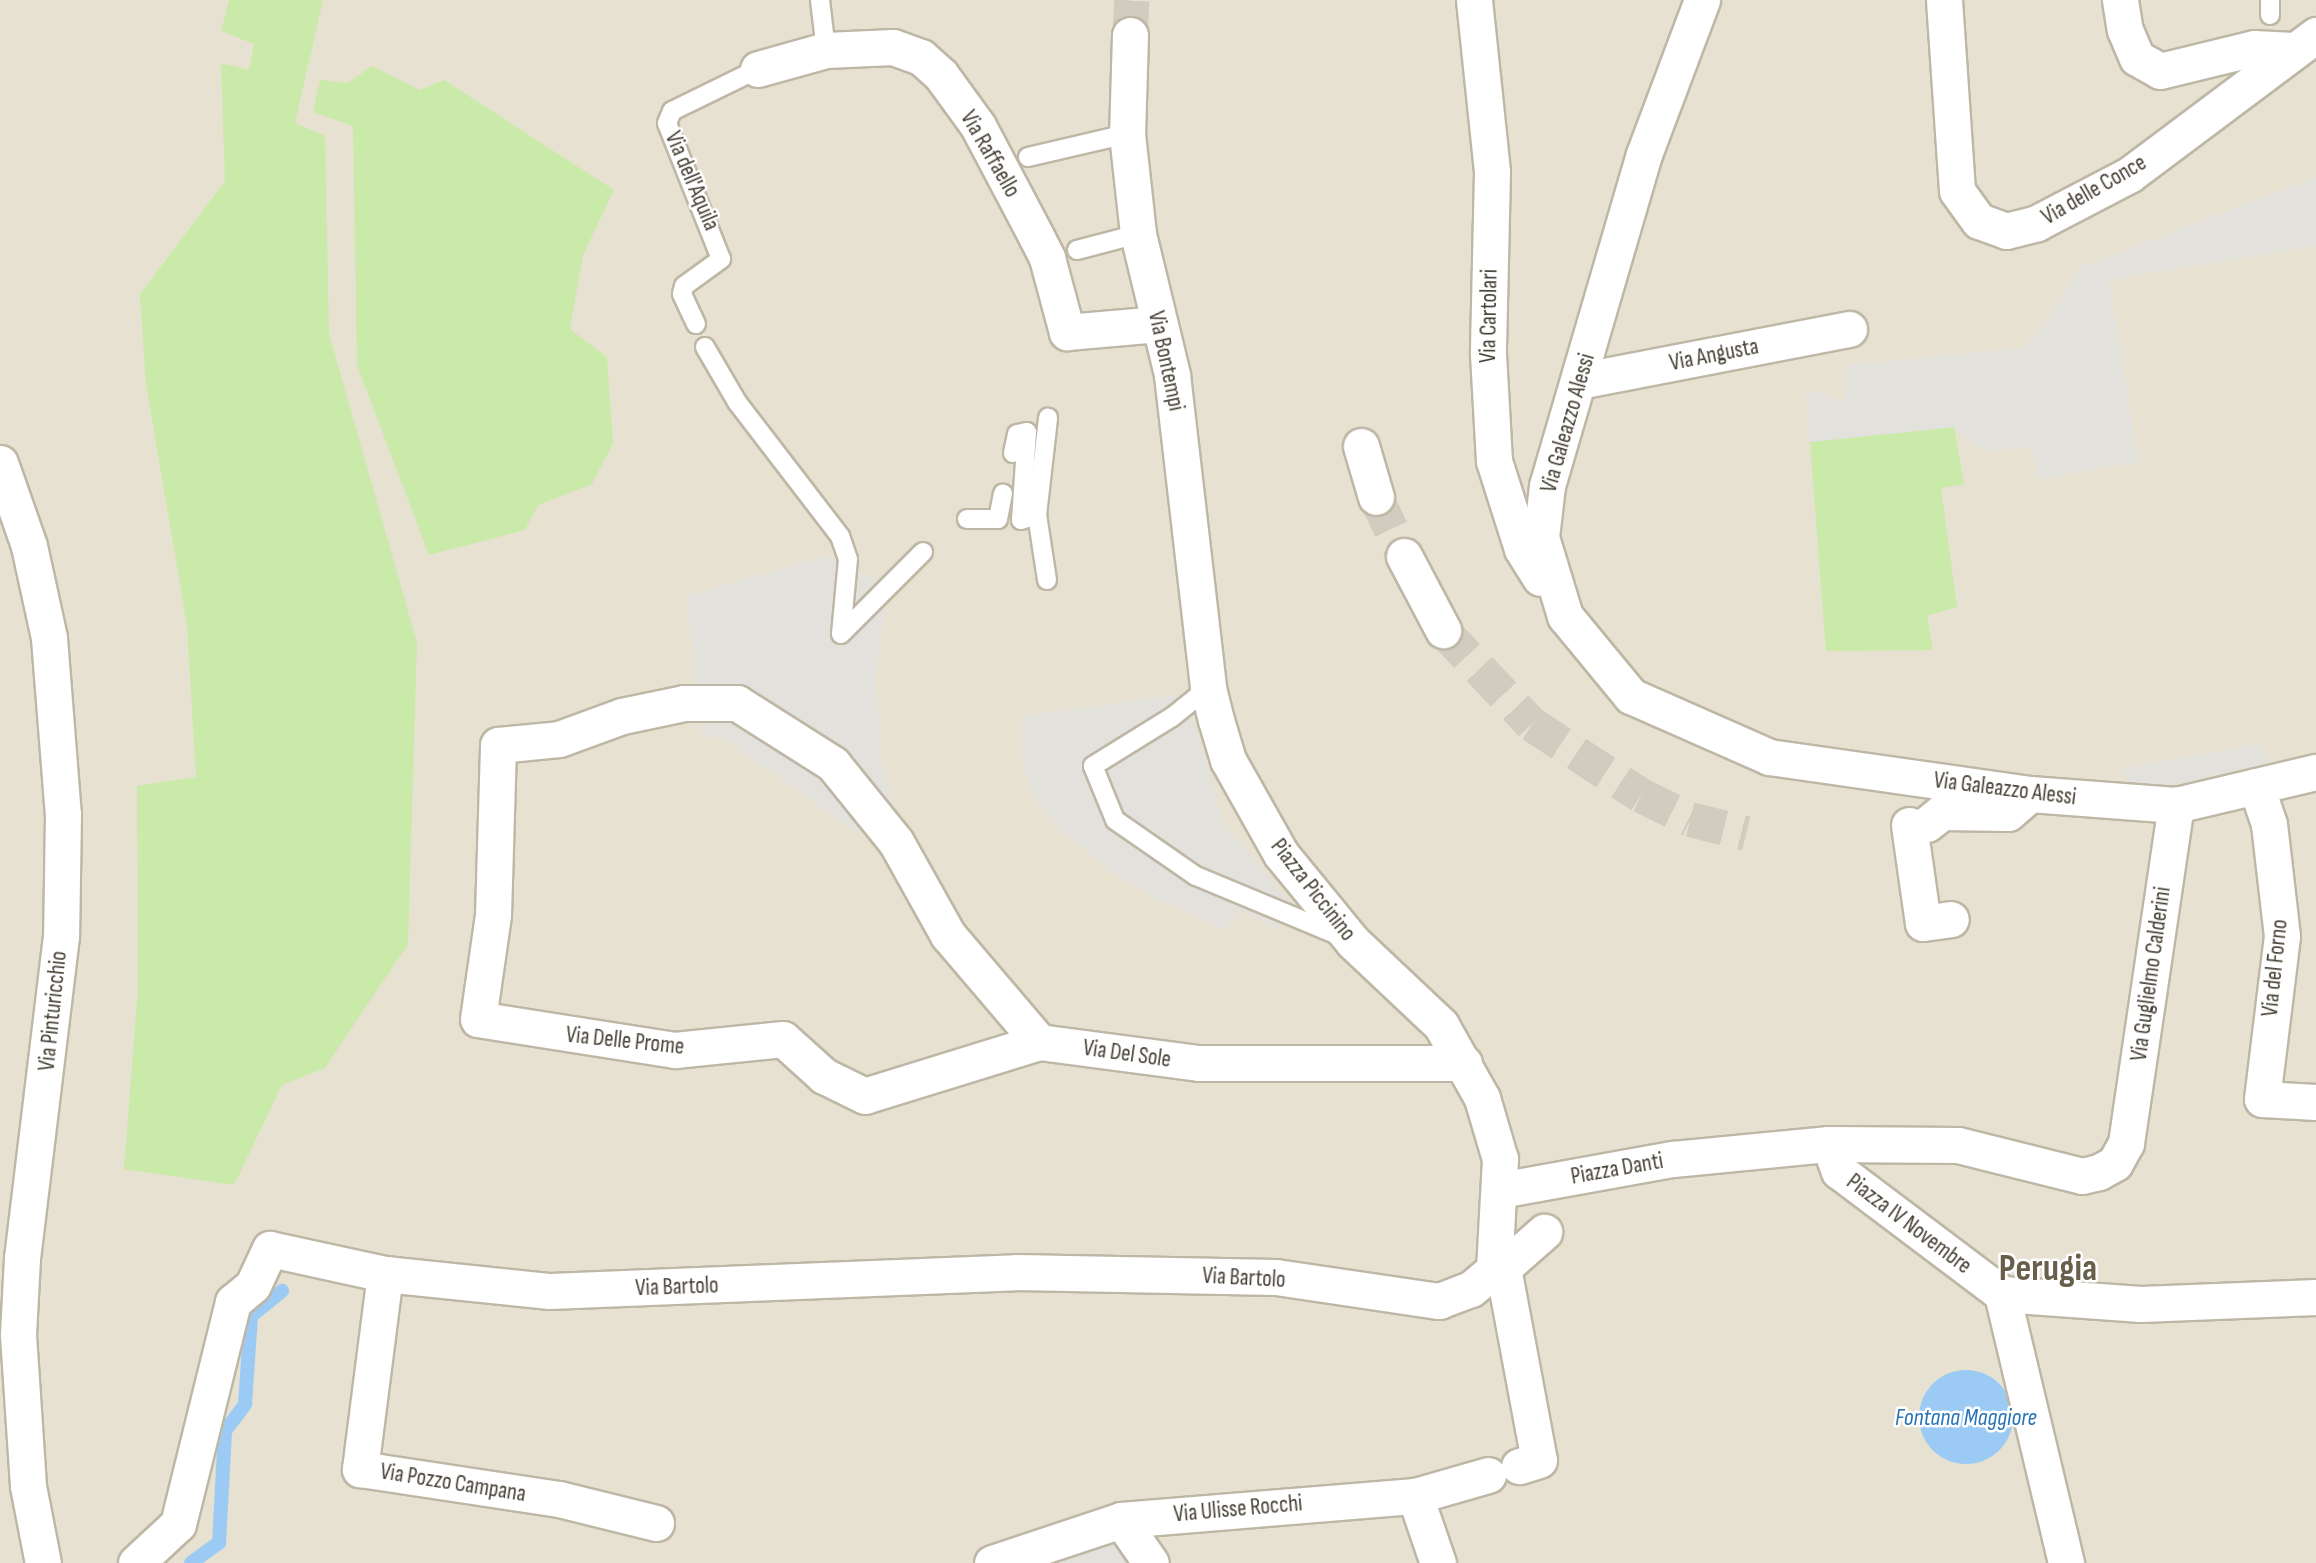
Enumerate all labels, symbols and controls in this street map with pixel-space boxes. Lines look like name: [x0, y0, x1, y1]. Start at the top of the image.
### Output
street label: Via Raffaello: [954, 106, 1026, 202]
street label: Via dell'Aquila: [659, 127, 725, 235]
street label: Via delle Conce: [2037, 149, 2151, 231]
street label: Via Cartolari: [1474, 269, 1504, 363]
street label: Via Bontempi: [1142, 308, 1190, 414]
street label: Via Angusta: [1667, 333, 1761, 377]
street label: Via Galeazzo Alessi: [1535, 350, 1601, 496]
street label: Via Galeazzo Alessi: [1932, 767, 2078, 811]
street label: Piazza Piccinino: [1265, 833, 1361, 947]
street label: Via Guglielmo Calderini: [2125, 885, 2177, 1063]
street label: Via del Forno: [2256, 918, 2294, 1018]
street label: Via Pinturicchio: [33, 950, 73, 1072]
street label: Via Delle Prome: [565, 1021, 685, 1061]
street label: Via Del Sole: [1081, 1034, 1173, 1074]
street label: Piazza Danti: [1569, 1147, 1665, 1191]
street label: Piazza IV Novembre: [1841, 1168, 1977, 1280]
district label: Perugia: [1999, 1247, 2097, 1291]
street label: Via Bartolo: [1202, 1262, 1286, 1294]
street label: Via Bartolo: [635, 1272, 719, 1302]
water label: Fontana Maggiore: [1895, 1404, 2037, 1432]
street label: Via Pozzo Campana: [378, 1458, 528, 1508]
street label: Via Ulisse Rocchi: [1173, 1490, 1303, 1528]

